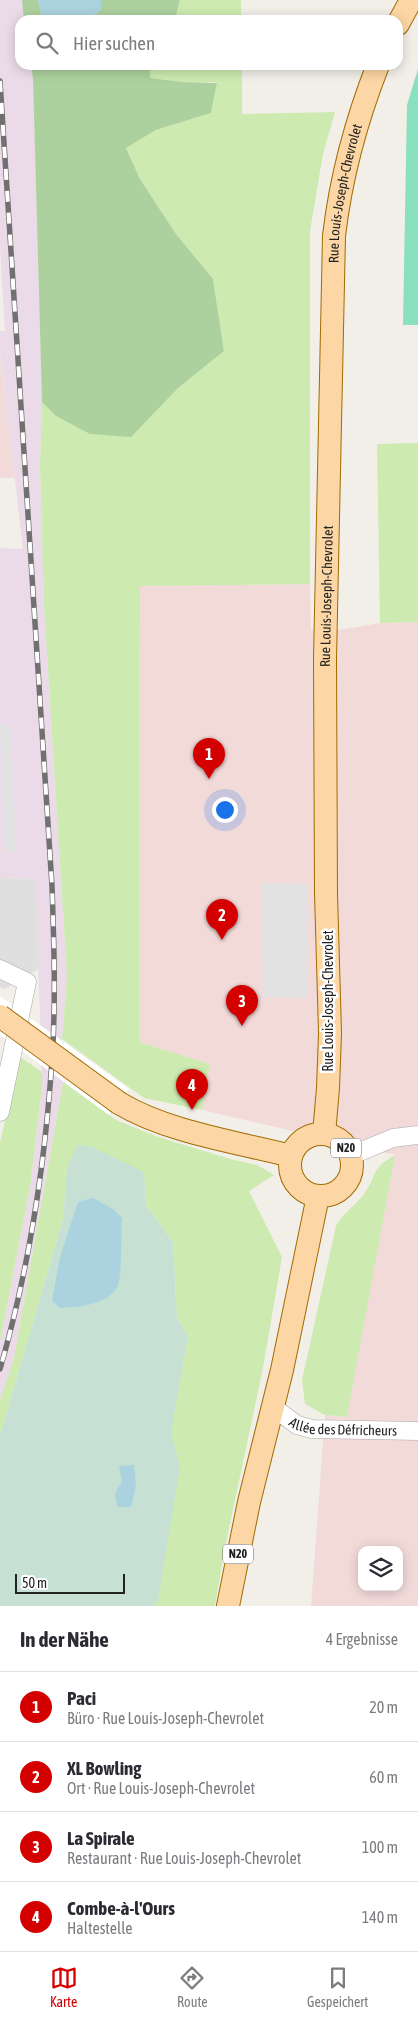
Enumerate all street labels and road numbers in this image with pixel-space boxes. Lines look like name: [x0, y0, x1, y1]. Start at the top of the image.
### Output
street label: Rue Louis-Joseph-Chevrolet: [325, 122, 365, 263]
street label: Rue Louis-Joseph-Chevrolet: [317, 525, 336, 667]
street label: Rue Louis-Joseph-Chevrolet: [320, 930, 336, 1072]
road number: N20: [331, 1138, 361, 1158]
street label: Allée des Défricheurs: [286, 1414, 397, 1439]
road number: N20: [223, 1545, 253, 1564]

